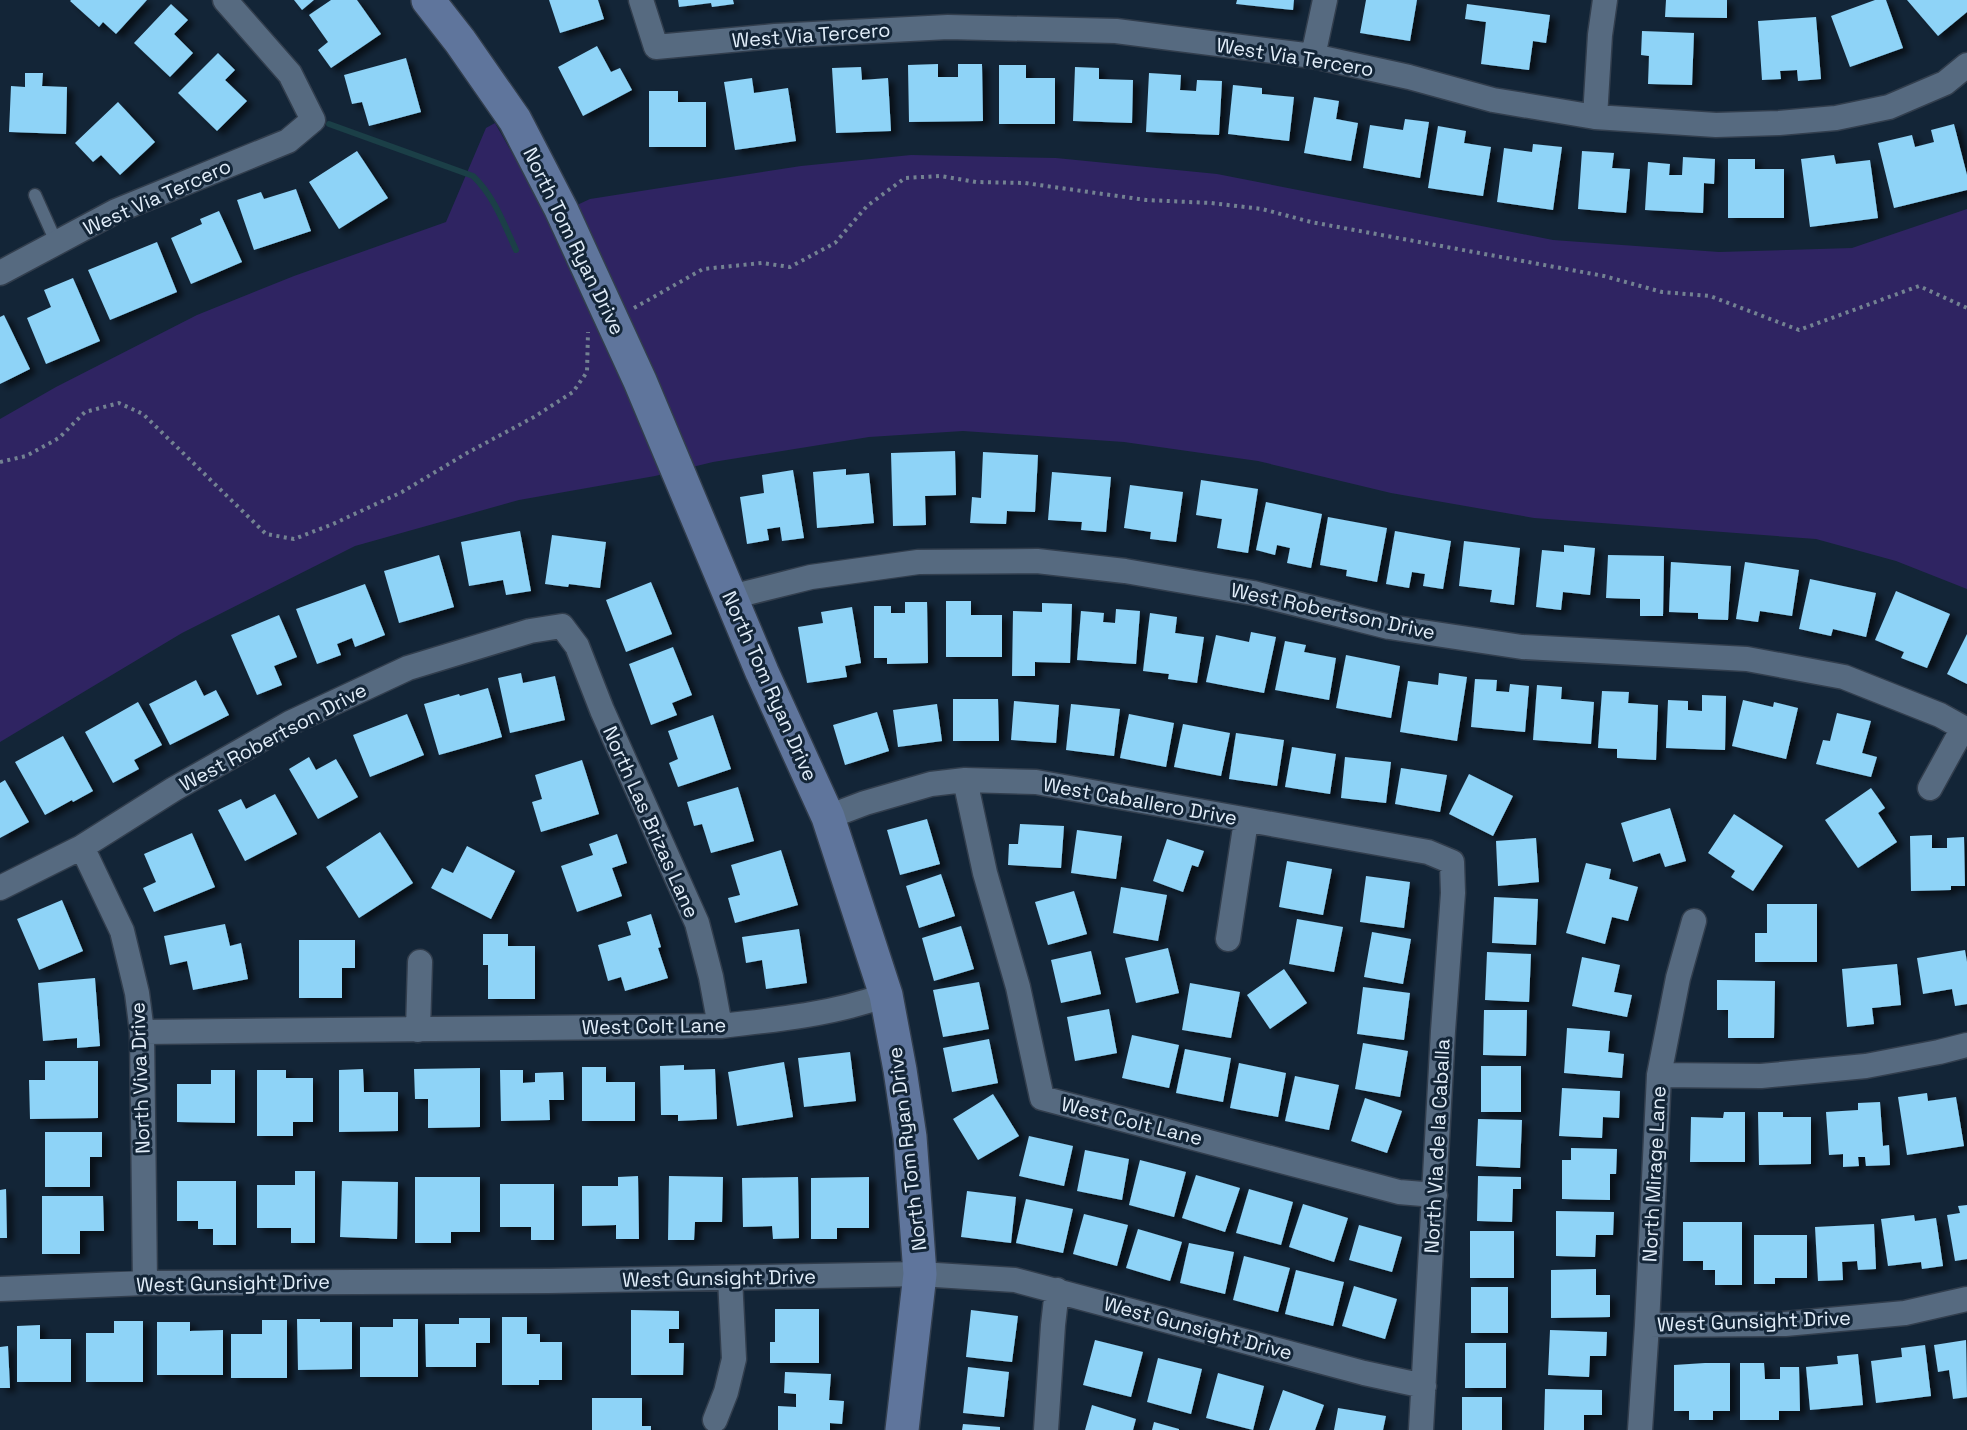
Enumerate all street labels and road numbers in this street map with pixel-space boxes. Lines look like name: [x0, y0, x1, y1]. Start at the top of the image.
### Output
street label: West Via Tercero: [731, 16, 891, 54]
street label: West Via Tercero: [1214, 32, 1376, 82]
street label: North Tom Ryan Drive: [517, 143, 631, 339]
street label: West Via Tercero: [79, 153, 235, 241]
street label: West Robertson Drive: [1228, 577, 1438, 645]
street label: North Tom Ryan Drive: [716, 587, 824, 785]
street label: West Robertson Drive: [175, 677, 371, 797]
street label: North Las Brizas Lane: [597, 722, 705, 922]
street label: West Caballero Drive: [1041, 771, 1239, 831]
street label: North Viva Drive: [124, 1002, 156, 1154]
street label: West Colt Lane: [581, 1012, 727, 1040]
street label: North Via de la Caballa: [1418, 1038, 1456, 1254]
street label: North Tom Ryan Drive: [882, 1045, 932, 1253]
street label: North Mirage Lane: [1636, 1085, 1672, 1263]
street label: West Colt Lane: [1059, 1091, 1205, 1151]
street label: West Gunsight Drive: [622, 1263, 816, 1293]
street label: West Gunsight Drive: [136, 1268, 330, 1298]
street label: West Gunsight Drive: [1101, 1290, 1295, 1366]
street label: West Gunsight Drive: [1657, 1305, 1851, 1337]

